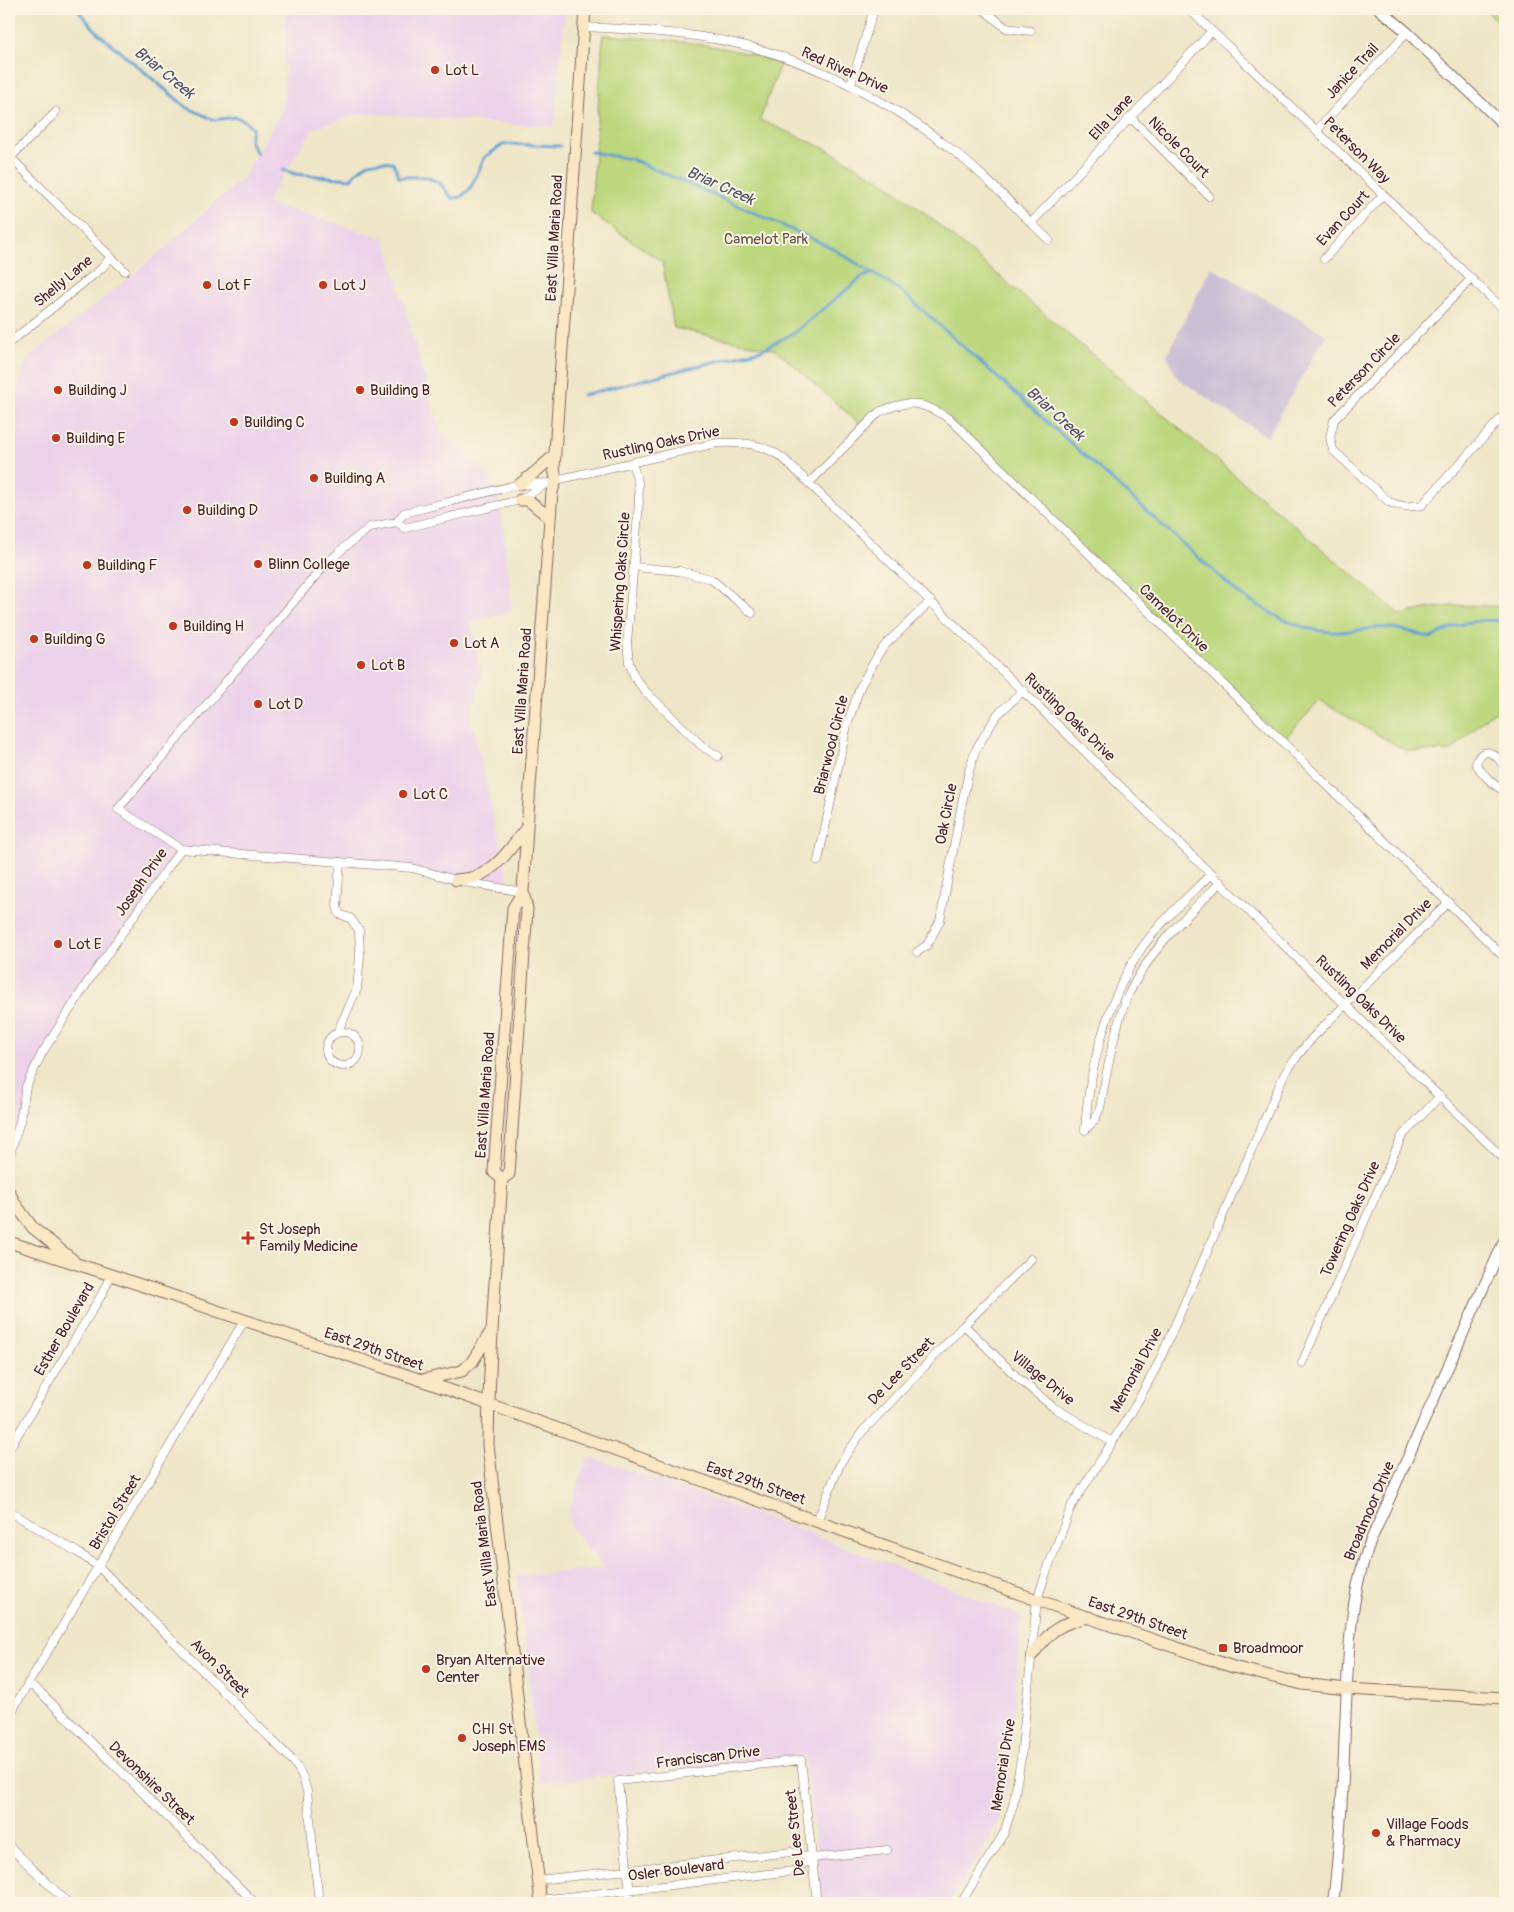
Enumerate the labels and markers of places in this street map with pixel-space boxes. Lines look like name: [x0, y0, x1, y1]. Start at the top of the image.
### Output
place label: Lot L: [445, 61, 479, 80]
marker: Lot L: [429, 64, 441, 76]
place label: Lot F: [217, 276, 252, 295]
place label: Lot J: [333, 276, 366, 295]
marker: Lot F: [201, 279, 213, 291]
marker: Lot J: [317, 279, 329, 291]
place label: Building J: [68, 381, 127, 400]
place label: Building B: [370, 381, 430, 400]
marker: Building J: [52, 384, 64, 396]
marker: Building B: [354, 384, 366, 396]
place label: Building C: [244, 413, 305, 432]
marker: Building C: [228, 416, 240, 428]
place label: Building E: [66, 429, 125, 448]
marker: Building E: [50, 432, 62, 444]
place label: Building A: [324, 469, 385, 488]
marker: Building A: [308, 472, 320, 484]
place label: Building D: [197, 501, 258, 520]
marker: Building D: [181, 504, 193, 516]
place label: Blinn College: [268, 555, 350, 574]
place label: Building F: [97, 556, 157, 575]
marker: Blinn College: [252, 558, 264, 570]
marker: Building F: [81, 559, 93, 571]
place label: Building H: [183, 617, 244, 636]
marker: Building H: [167, 620, 179, 632]
place label: Building G: [44, 630, 105, 649]
marker: Building G: [28, 633, 40, 645]
place label: Lot A: [464, 634, 500, 653]
marker: Lot A: [448, 637, 460, 649]
place label: Lot B: [371, 656, 405, 675]
marker: Lot B: [355, 659, 367, 671]
place label: Lot D: [268, 695, 303, 714]
marker: Lot D: [252, 698, 264, 710]
place label: Lot C: [413, 785, 448, 804]
marker: Lot C: [397, 788, 409, 800]
place label: Lot E: [68, 935, 102, 954]
marker: Lot E: [52, 938, 64, 950]
place label: St Joseph Family Medicine: [259, 1220, 358, 1256]
marker: St Joseph Family Medicine: [241, 1231, 255, 1245]
place label: Broadmoor: [1233, 1639, 1304, 1658]
marker: Broadmoor: [1217, 1642, 1229, 1654]
place label: Bryan Alternative Center: [436, 1651, 546, 1687]
marker: Bryan Alternative Center: [420, 1663, 432, 1675]
place label: CHI St Joseph EMS: [472, 1720, 546, 1756]
marker: CHI St Joseph EMS: [456, 1732, 468, 1744]
place label: Village Foods & Pharmacy: [1386, 1815, 1469, 1851]
marker: Village Foods & Pharmacy: [1370, 1827, 1382, 1839]

